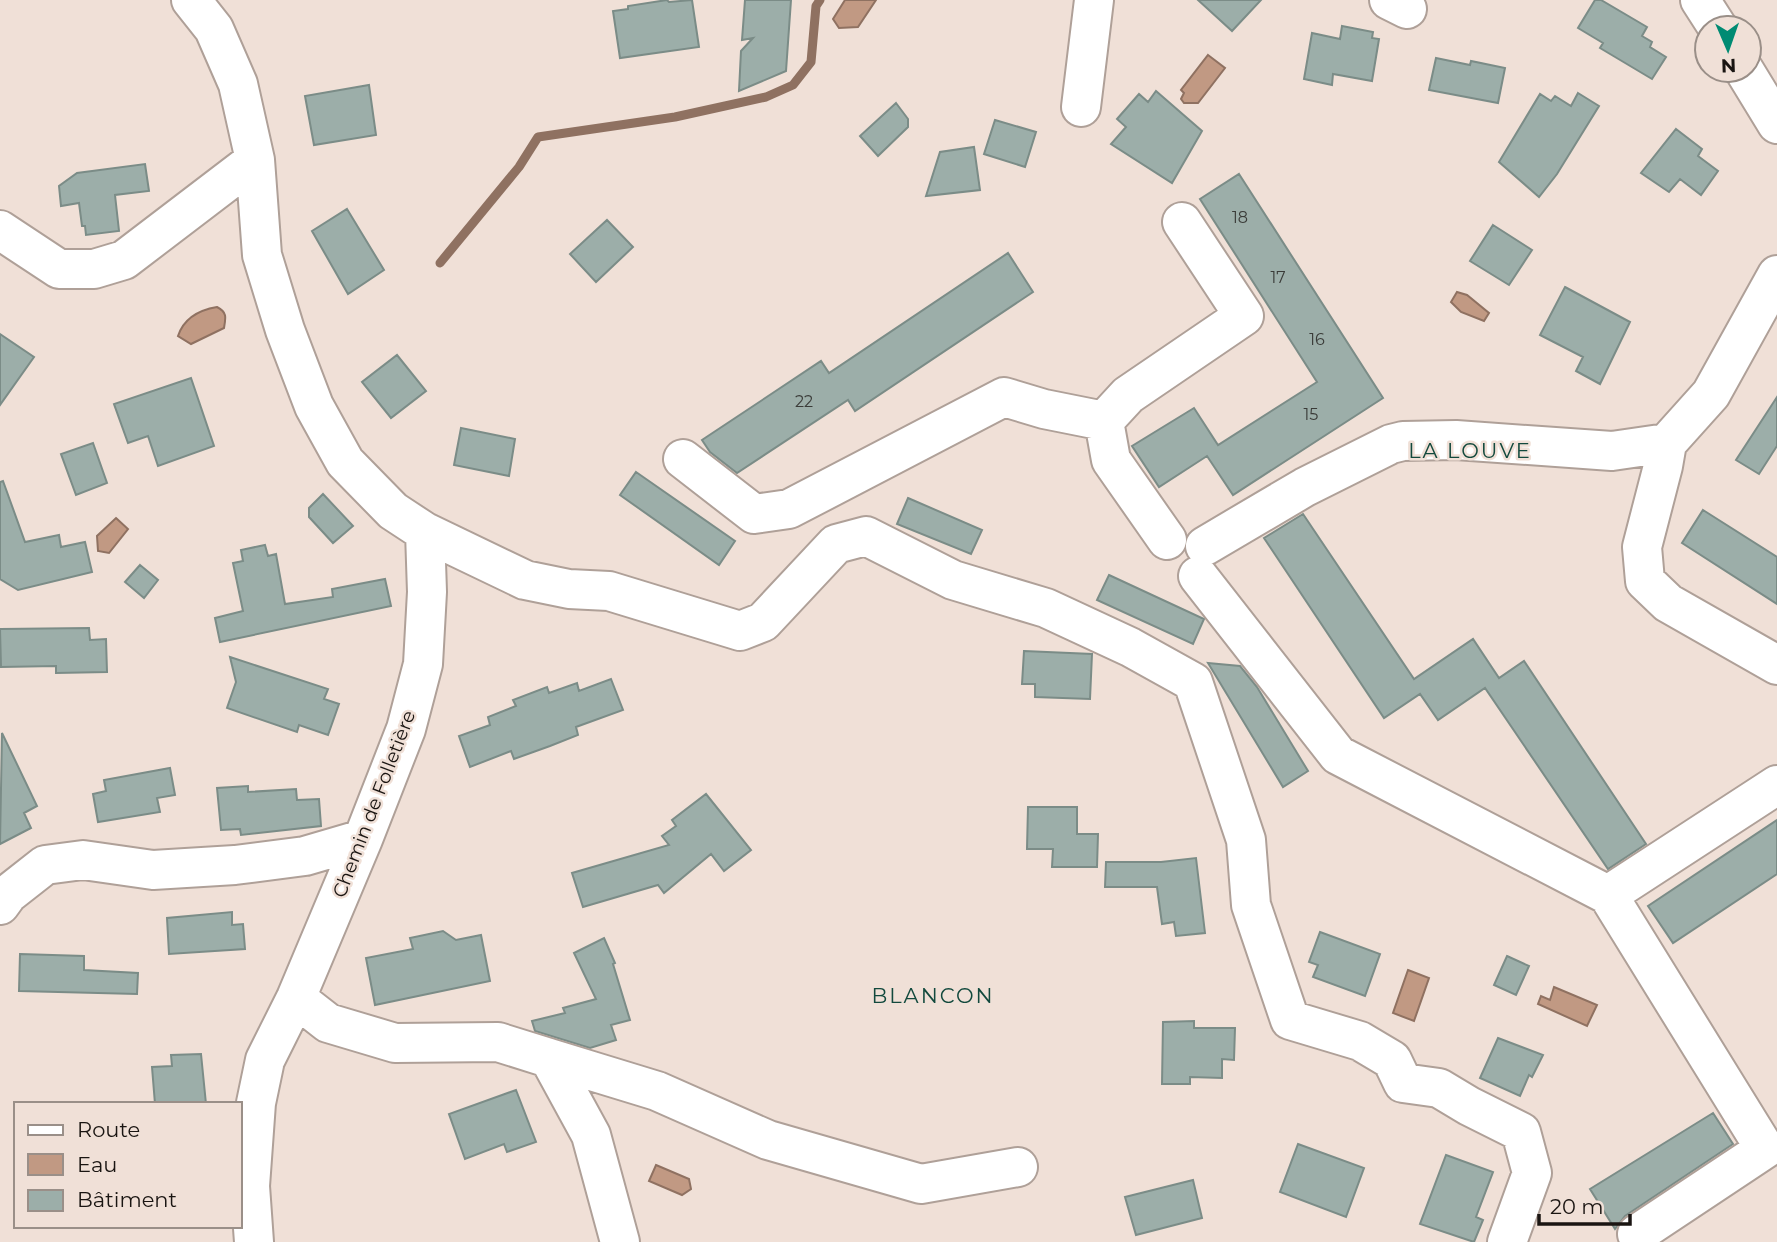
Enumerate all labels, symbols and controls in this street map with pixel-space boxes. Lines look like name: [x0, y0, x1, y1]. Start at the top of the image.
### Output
north arrow: [1693, 14, 1763, 84]
text: N: [1720, 54, 1737, 77]
house number: 18: [1232, 208, 1248, 227]
house number: 17: [1270, 268, 1286, 287]
house number: 16: [1309, 330, 1325, 349]
house number: 22: [795, 392, 813, 411]
house number: 15: [1304, 405, 1318, 424]
district label: LA LOUVE: [1408, 438, 1532, 463]
street label: Chemin de Folletière: [328, 707, 420, 901]
district label: BLANCON: [871, 983, 995, 1008]
legend: [14, 1102, 242, 1228]
text: Route: [77, 1117, 140, 1142]
text: Eau: [77, 1152, 117, 1177]
scale bar: [1539, 1182, 1630, 1226]
text: Bâtiment: [77, 1187, 177, 1212]
text: 20 m: [1550, 1194, 1604, 1219]

